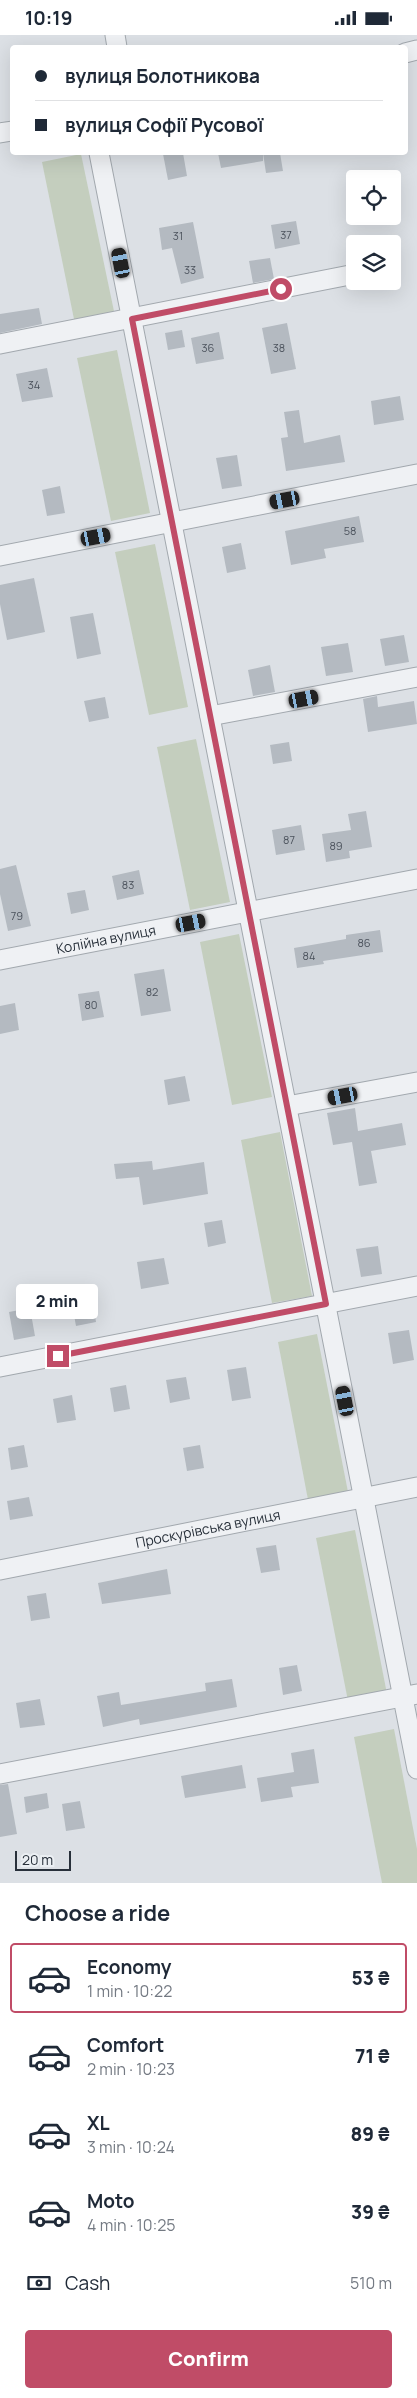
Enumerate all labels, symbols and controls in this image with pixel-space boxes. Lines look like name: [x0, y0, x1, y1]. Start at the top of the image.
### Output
text: 10:19: [25, 5, 72, 31]
text: вулиця Болотникова: [65, 63, 260, 89]
text: вулиця Софії Русової: [65, 112, 263, 138]
map controls: [346, 170, 401, 290]
button: locate: [346, 170, 401, 225]
house number: 37: [280, 227, 292, 242]
house number: 31: [173, 228, 183, 243]
button: layers: [346, 235, 401, 290]
car: [110, 247, 131, 279]
house number: 33: [184, 262, 196, 277]
route start: [270, 278, 292, 300]
house number: 36: [202, 340, 215, 355]
house number: 38: [273, 340, 285, 355]
house number: 34: [28, 377, 40, 392]
car: [268, 490, 301, 510]
house number: 58: [344, 523, 356, 538]
car: [79, 527, 112, 547]
car: [287, 689, 320, 709]
house number: 87: [283, 832, 295, 847]
house number: 89: [329, 838, 343, 853]
house number: 83: [122, 877, 134, 892]
house number: 79: [11, 908, 23, 923]
car: [174, 913, 207, 933]
street label: Колійна вулиця: [54, 920, 157, 958]
house number: 86: [357, 935, 371, 950]
house number: 84: [303, 948, 315, 963]
house number: 82: [146, 984, 158, 999]
house number: 80: [84, 997, 98, 1012]
car: [326, 1086, 359, 1106]
callout: 2 min: [17, 1283, 99, 1319]
text: 2 min: [36, 1290, 78, 1312]
route end: [47, 1345, 69, 1367]
car: [334, 1385, 355, 1417]
street label: Проскурівська вулиця: [134, 1504, 282, 1552]
scale bar: [15, 1848, 71, 1871]
text: 20 m: [22, 1850, 53, 1869]
text: Choose a ride: [25, 1898, 170, 1928]
text: Economy: [87, 1954, 171, 1980]
icon: car: [27, 1956, 72, 2001]
text: 53 ₴: [352, 1965, 390, 1991]
text: 1 min · 10:22: [87, 1980, 172, 2002]
text: Comfort: [87, 2032, 164, 2058]
icon: car: [27, 2034, 72, 2079]
text: 71 ₴: [355, 2043, 390, 2069]
text: 2 min · 10:23: [87, 2058, 175, 2080]
text: XL: [87, 2110, 110, 2136]
icon: car: [27, 2112, 72, 2157]
text: 89 ₴: [350, 2121, 390, 2147]
text: 3 min · 10:24: [87, 2136, 175, 2158]
text: Moto: [87, 2188, 134, 2214]
icon: car: [27, 2190, 72, 2235]
text: 39 ₴: [351, 2199, 390, 2225]
text: 4 min · 10:25: [87, 2214, 176, 2236]
icon: cash: [25, 2269, 53, 2297]
text: Cash: [65, 2270, 110, 2296]
text: 510 m: [350, 2272, 392, 2294]
button: Confirm: [25, 2330, 392, 2388]

